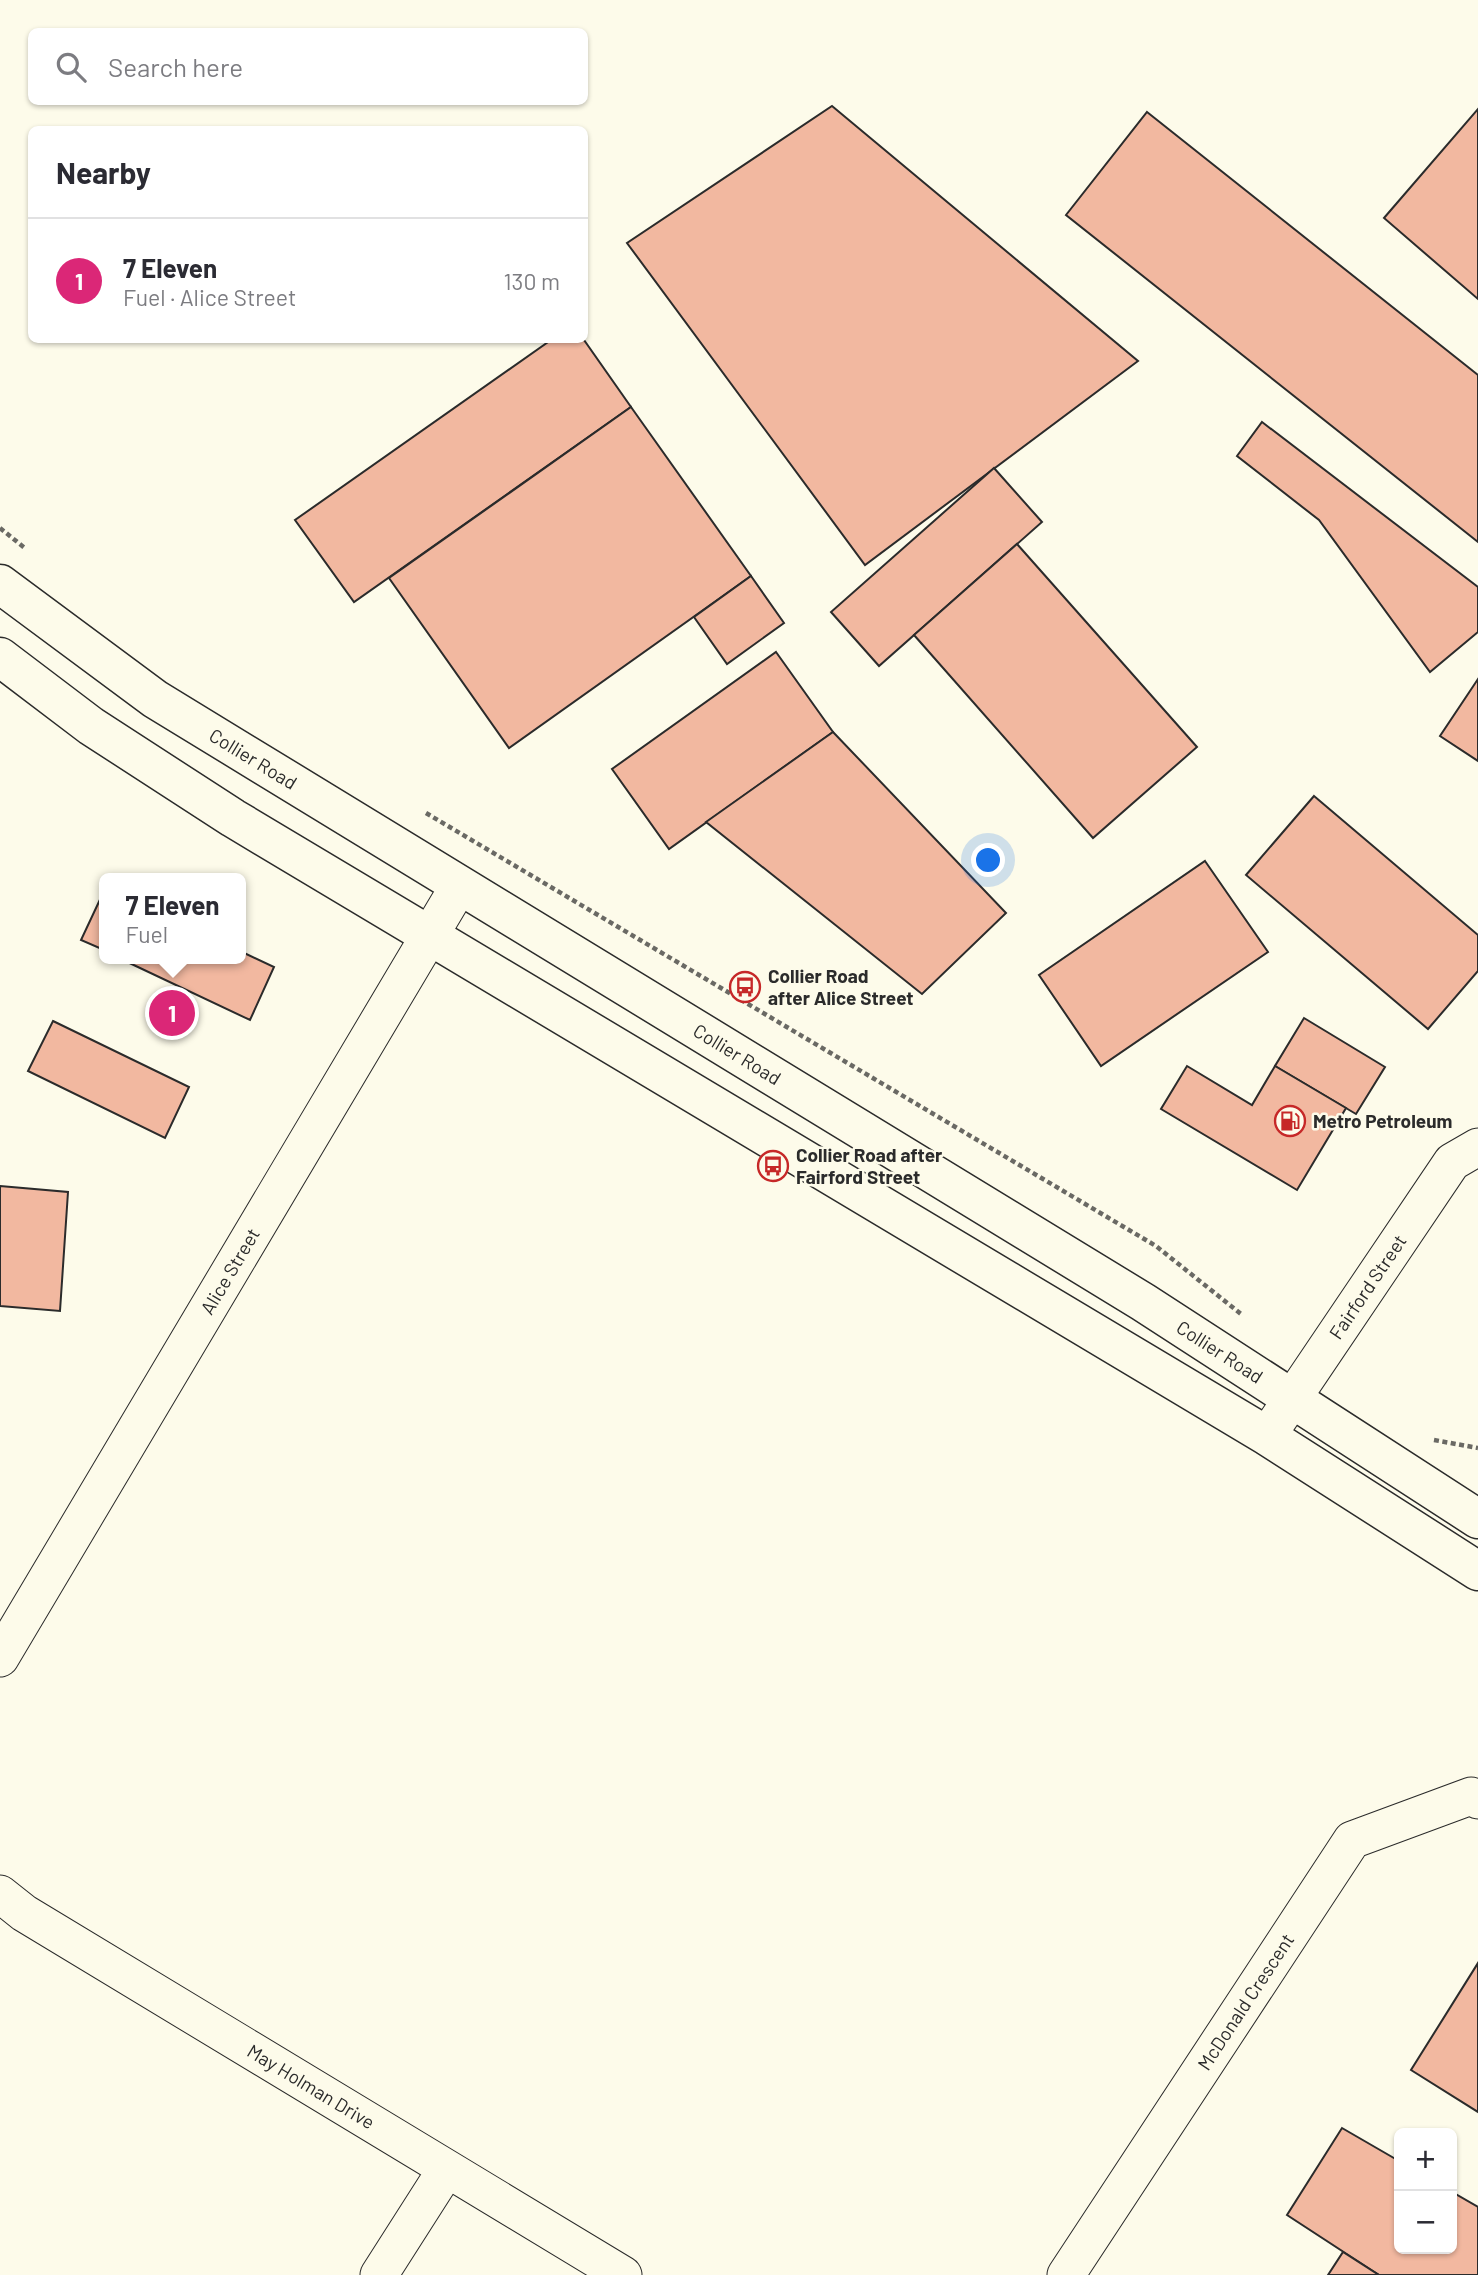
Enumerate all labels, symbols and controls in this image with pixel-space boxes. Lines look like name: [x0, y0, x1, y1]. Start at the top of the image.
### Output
search box: [28, 28, 588, 105]
icon: search: [52, 48, 90, 86]
text: Search here: [108, 51, 243, 82]
text: Nearby: [56, 154, 151, 190]
text: 7 Eleven: [123, 252, 217, 283]
text: 1: [75, 267, 83, 295]
text: 130 m: [503, 267, 560, 295]
text: Fuel · Alice Street: [123, 283, 296, 311]
street label: Collier Road: [205, 723, 301, 794]
your location: [971, 843, 1005, 877]
popup: [99, 873, 246, 964]
text: 7 Eleven: [125, 889, 220, 920]
text: Fuel: [125, 920, 168, 948]
place label: Collier Road after Alice Street: [768, 964, 914, 1009]
bus stop icon: Collier Road after Alice Street: [728, 970, 762, 1004]
pin: 1: [149, 987, 195, 1039]
street label: Collier Road: [689, 1018, 785, 1089]
fuel station icon: Metro Petroleum: [1273, 1104, 1307, 1138]
place label: Metro Petroleum: [1313, 1109, 1452, 1132]
place label: Collier Road after Fairford Street: [796, 1143, 943, 1188]
bus stop icon: Collier Road after Fairford Street: [756, 1149, 790, 1183]
street label: Alice Street: [195, 1224, 264, 1318]
street label: Fairford Street: [1324, 1230, 1411, 1343]
street label: Collier Road: [1173, 1315, 1268, 1388]
street label: McDonald Crescent: [1192, 1929, 1298, 2074]
street label: May Holman Drive: [243, 2039, 379, 2133]
map controls: [1394, 2128, 1457, 2254]
button: +: [1394, 2128, 1457, 2191]
button: −: [1394, 2191, 1457, 2254]

